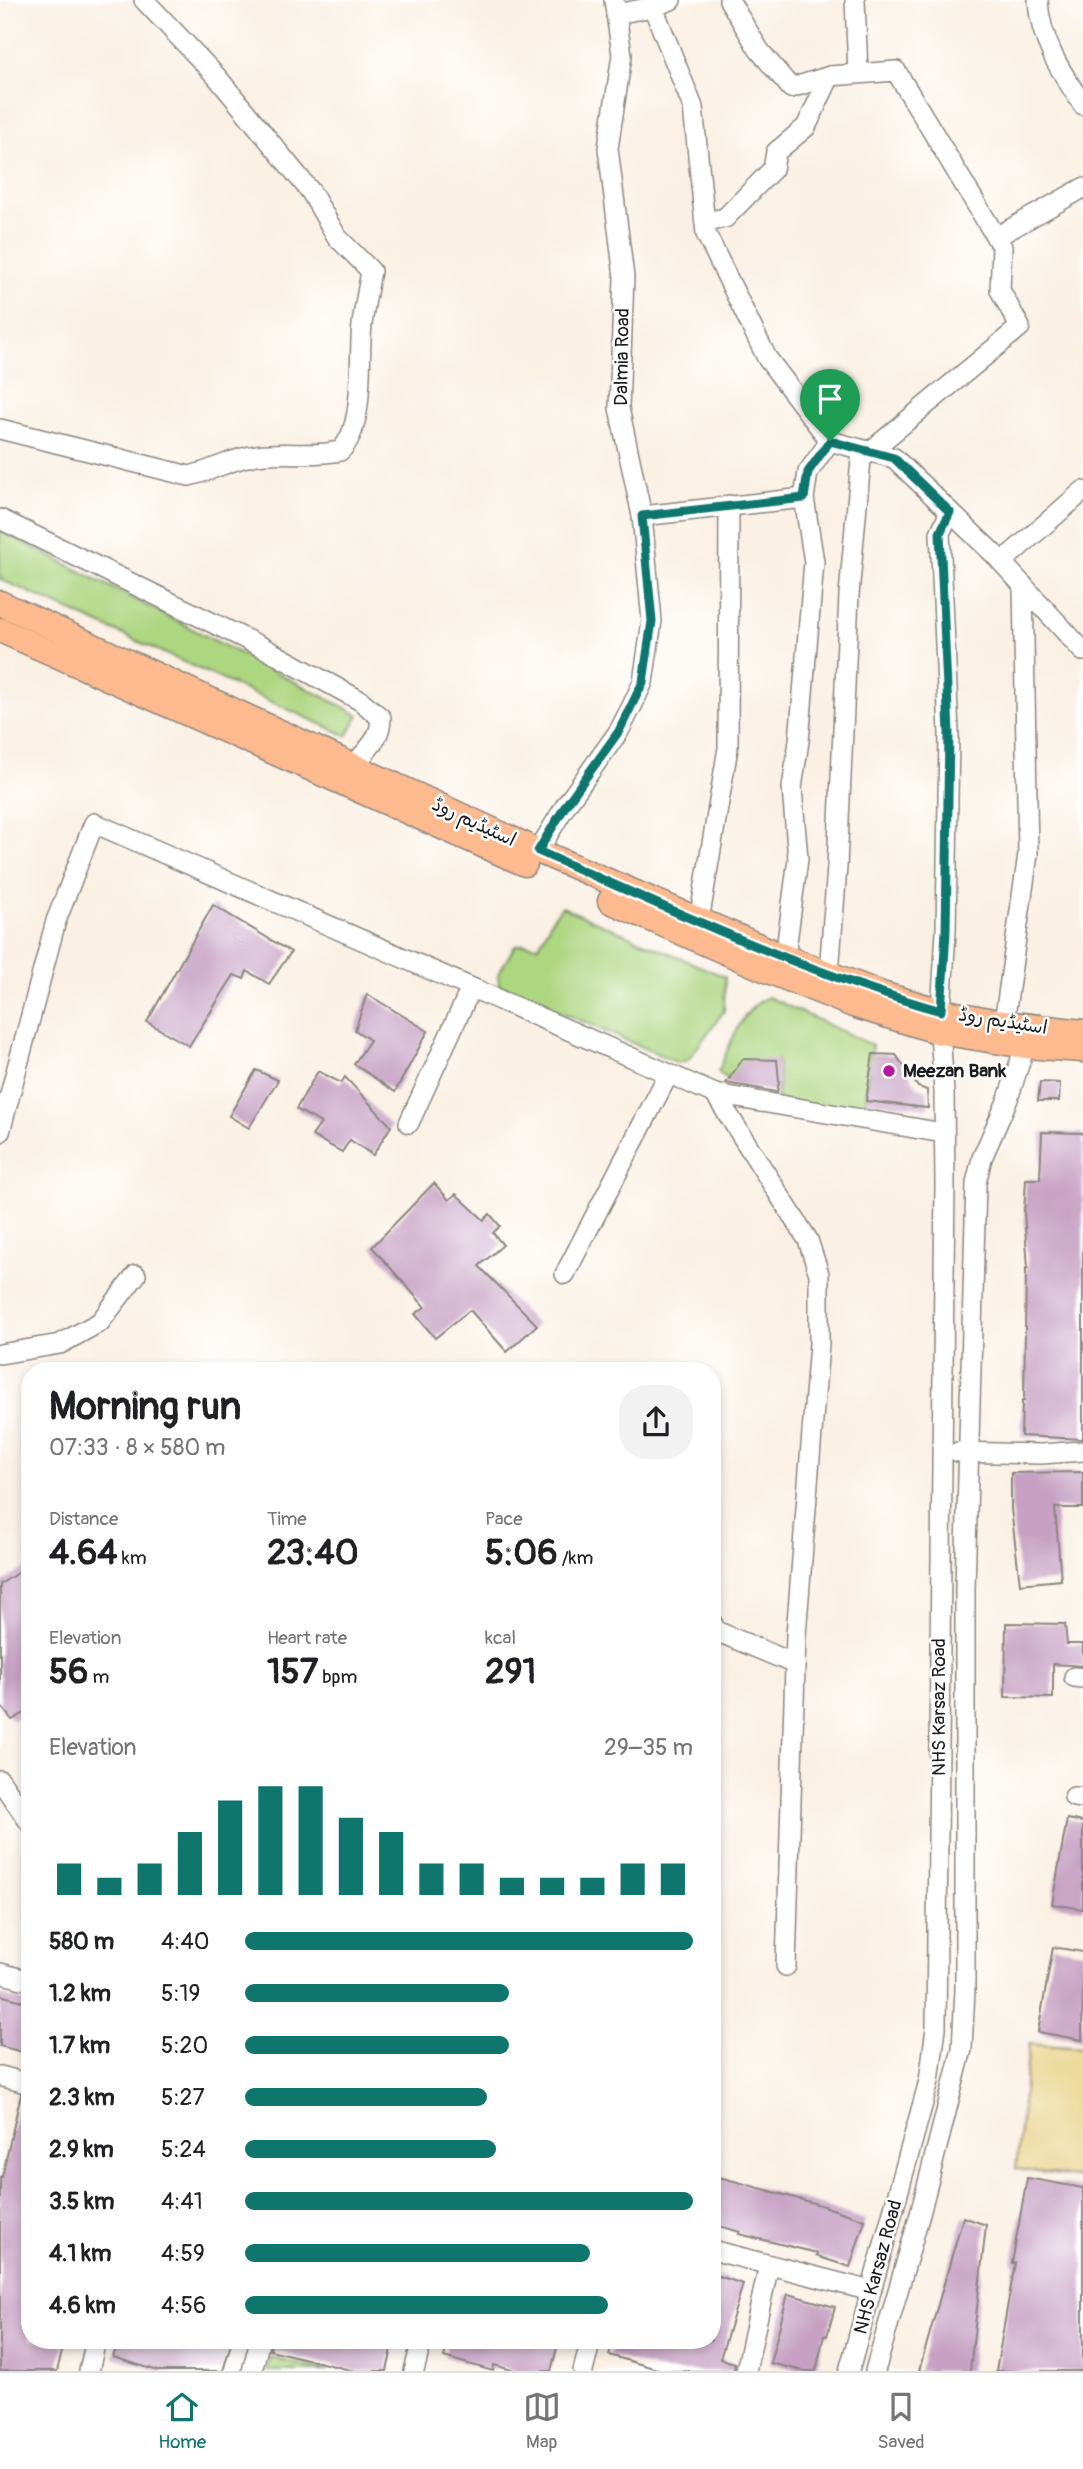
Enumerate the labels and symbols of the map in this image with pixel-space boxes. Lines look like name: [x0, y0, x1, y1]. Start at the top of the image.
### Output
street label: Dalmia Road: [609, 308, 635, 406]
pin: [800, 369, 860, 441]
street label: اسٹیڈیم روڈ: [427, 792, 520, 854]
street label: اسٹیڈیم روڈ: [956, 1002, 1049, 1042]
place label: Meezan Bank: [903, 1059, 1007, 1083]
marker: Meezan Bank: [881, 1063, 897, 1079]
street label: NHS Karsaz Road: [927, 1638, 951, 1776]
street label: NHS Karsaz Road: [849, 2197, 907, 2337]

